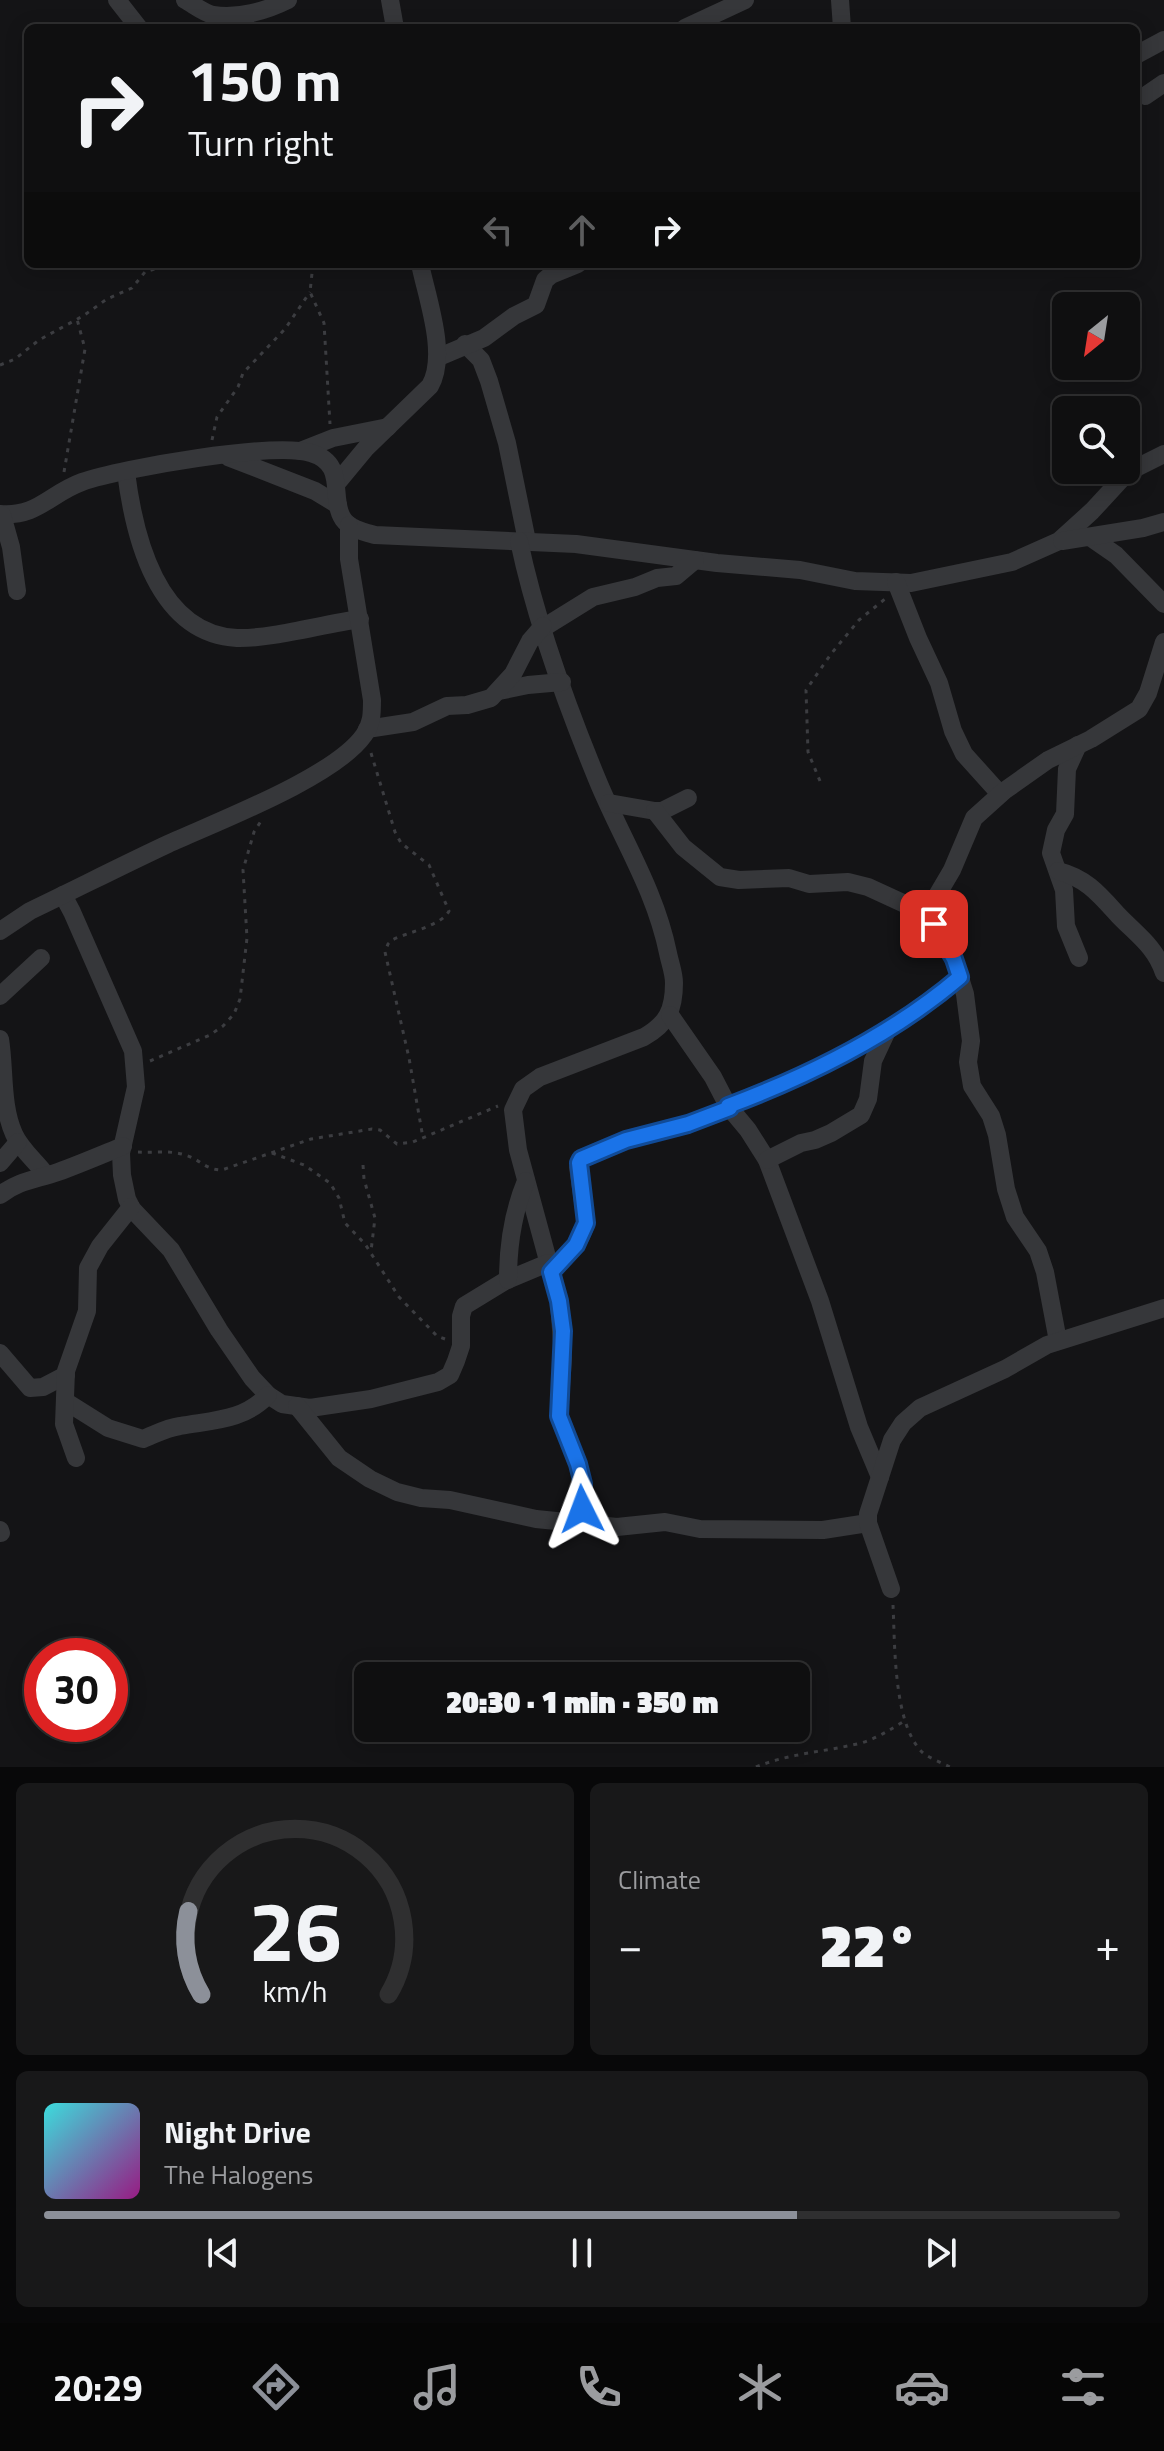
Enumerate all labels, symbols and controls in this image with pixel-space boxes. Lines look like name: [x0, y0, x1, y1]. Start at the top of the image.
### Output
text: 150 m: [188, 38, 341, 123]
icon: right: [56, 56, 160, 160]
text: Turn right: [188, 115, 333, 170]
icon: left: [476, 208, 520, 252]
icon: ahead: [560, 208, 604, 252]
icon: right: [644, 208, 688, 252]
north arrow: [1052, 292, 1140, 380]
map controls: [1052, 292, 1140, 484]
button: search: [1052, 396, 1140, 484]
pin: [900, 890, 968, 958]
icon: arrive: [912, 902, 956, 946]
position arrow: [540, 1467, 624, 1551]
speed limit sign: 30: [24, 1638, 128, 1742]
text: 20:30 · 1 min · 350 m: [446, 1679, 718, 1725]
text: Climate: [618, 1860, 701, 1899]
text: 26: [248, 1867, 342, 1993]
text: 22°: [820, 1899, 919, 1990]
text: −: [618, 1911, 643, 1978]
text: +: [1095, 1911, 1120, 1978]
text: km/h: [263, 1970, 327, 2013]
text: Night Drive: [164, 2109, 311, 2155]
text: The Halogens: [164, 2155, 313, 2194]
icon: previous: [201, 2231, 245, 2275]
icon: pause: [560, 2231, 604, 2275]
icon: next: [919, 2231, 963, 2275]
icon: directions: [248, 2359, 304, 2415]
icon: music: [409, 2359, 465, 2415]
icon: phone: [571, 2359, 627, 2415]
icon: climate: [732, 2359, 788, 2415]
icon: car: [894, 2359, 950, 2415]
icon: filters: [1055, 2359, 1111, 2415]
text: 20:29: [53, 2360, 143, 2415]

